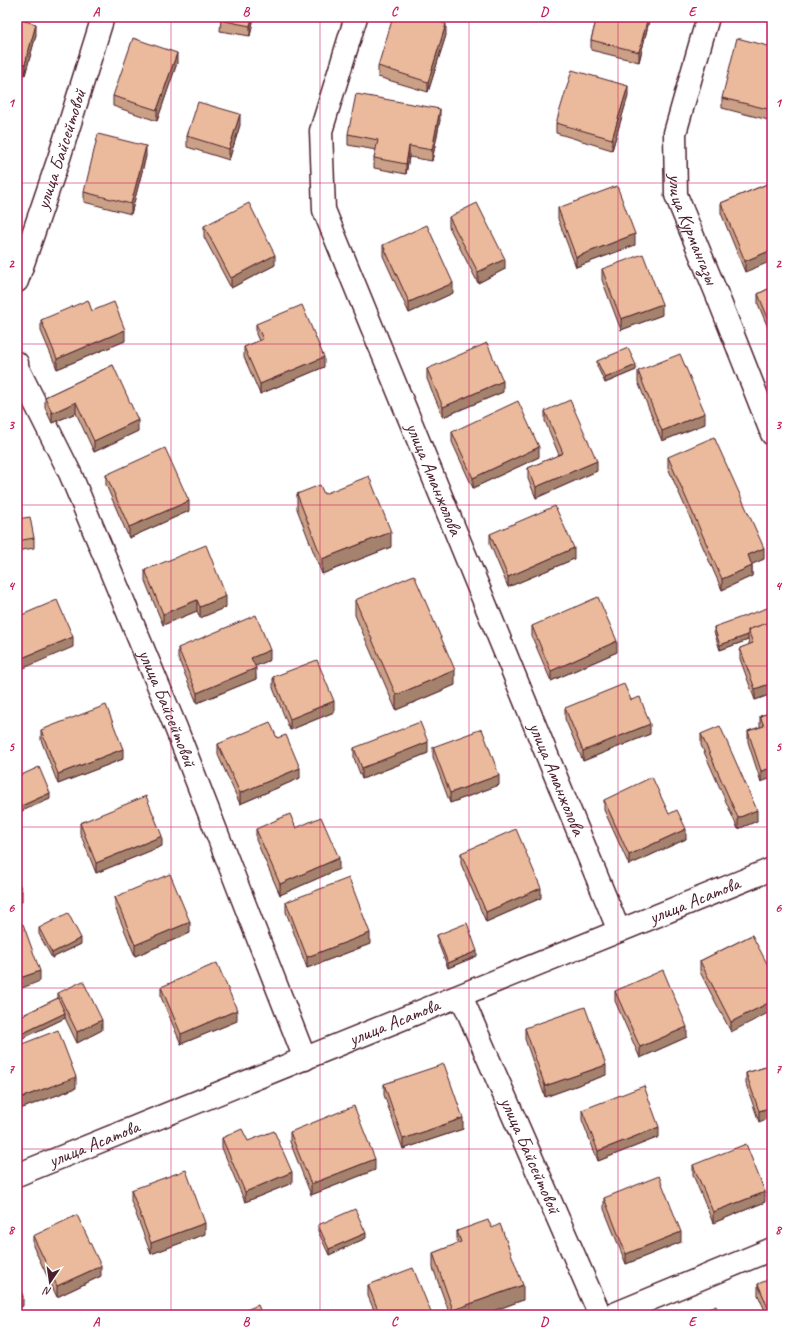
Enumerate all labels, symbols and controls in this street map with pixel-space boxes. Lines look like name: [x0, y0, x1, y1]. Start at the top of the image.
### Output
text: A: [93, 4, 101, 20]
text: B: [243, 4, 251, 20]
text: C: [391, 4, 399, 20]
text: D: [540, 4, 549, 20]
text: E: [689, 4, 698, 20]
street label: улица Байсейтовой: [30, 85, 92, 213]
text: 1: [8, 95, 16, 111]
text: 1: [775, 95, 783, 111]
street label: улица Курмангазы: [664, 173, 724, 290]
text: 2: [8, 256, 15, 272]
text: 2: [775, 256, 782, 272]
text: 3: [8, 417, 15, 433]
text: 3: [775, 417, 782, 433]
street label: улица Аманжолова: [400, 418, 468, 541]
text: 4: [8, 578, 16, 594]
text: 4: [775, 578, 783, 594]
street label: улица Байсейтовой: [132, 645, 202, 771]
street label: улица Аманжолова: [523, 718, 591, 840]
text: 5: [8, 739, 15, 755]
text: 5: [775, 739, 782, 755]
street label: улица Асатова: [645, 870, 745, 930]
text: 6: [8, 900, 15, 916]
text: 6: [775, 900, 782, 916]
street label: улица Асатова: [344, 992, 445, 1052]
text: 7: [8, 1061, 15, 1077]
text: 7: [775, 1061, 782, 1077]
street label: улица Байсейтовой: [494, 1093, 567, 1219]
street label: улица Асатова: [44, 1114, 145, 1173]
text: 8: [8, 1222, 16, 1238]
text: 8: [775, 1222, 783, 1238]
north arrow: [30, 1262, 70, 1302]
text: N: [41, 1284, 53, 1299]
text: A: [93, 1314, 101, 1330]
text: B: [243, 1314, 251, 1330]
text: C: [391, 1314, 399, 1330]
text: D: [540, 1314, 549, 1330]
text: E: [689, 1314, 698, 1330]

